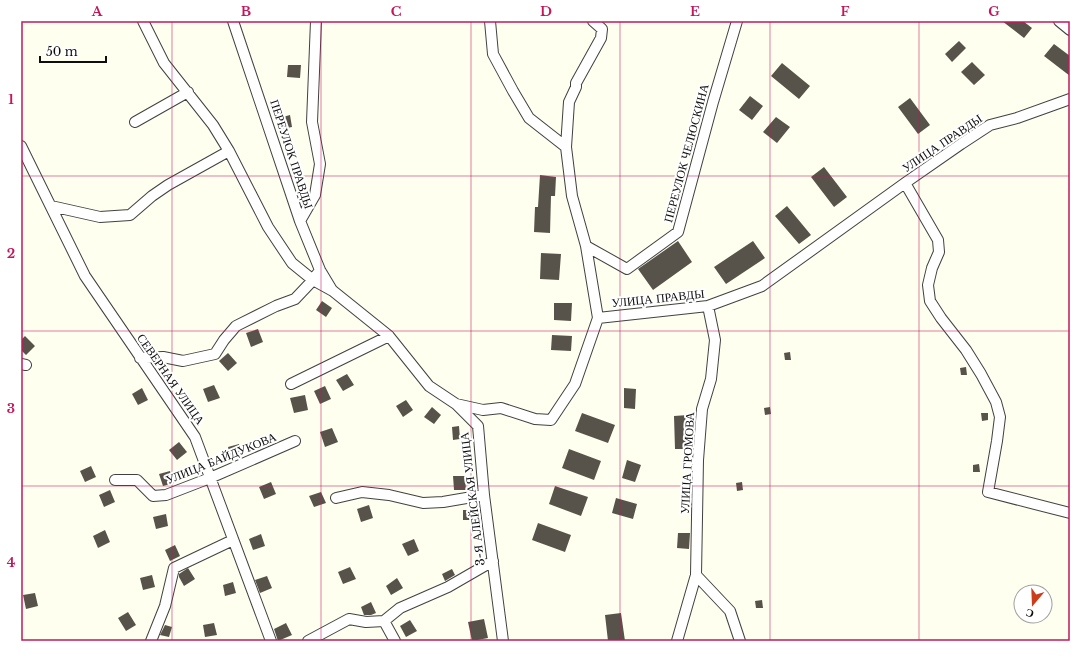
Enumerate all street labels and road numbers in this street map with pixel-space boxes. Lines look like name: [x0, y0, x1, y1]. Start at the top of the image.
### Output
street label: ПЕРЕУЛОК ЧЕЛЮСКИНА: [660, 82, 712, 224]
street label: ПЕРЕУЛОК ПРАВДЫ: [267, 97, 317, 211]
street label: УЛИЦА ПРАВДЫ: [899, 110, 985, 175]
street label: УЛИЦА ПРАВДЫ: [611, 286, 706, 310]
street label: СЕВЕРНАЯ УЛИЦА: [134, 331, 208, 428]
street label: УЛИЦА ГРОМОВА: [677, 411, 697, 515]
street label: УЛИЦА БАЙДУКОВА: [164, 429, 279, 487]
street label: 3-Я АЛЕЙСКАЯ УЛИЦА: [456, 431, 488, 567]

